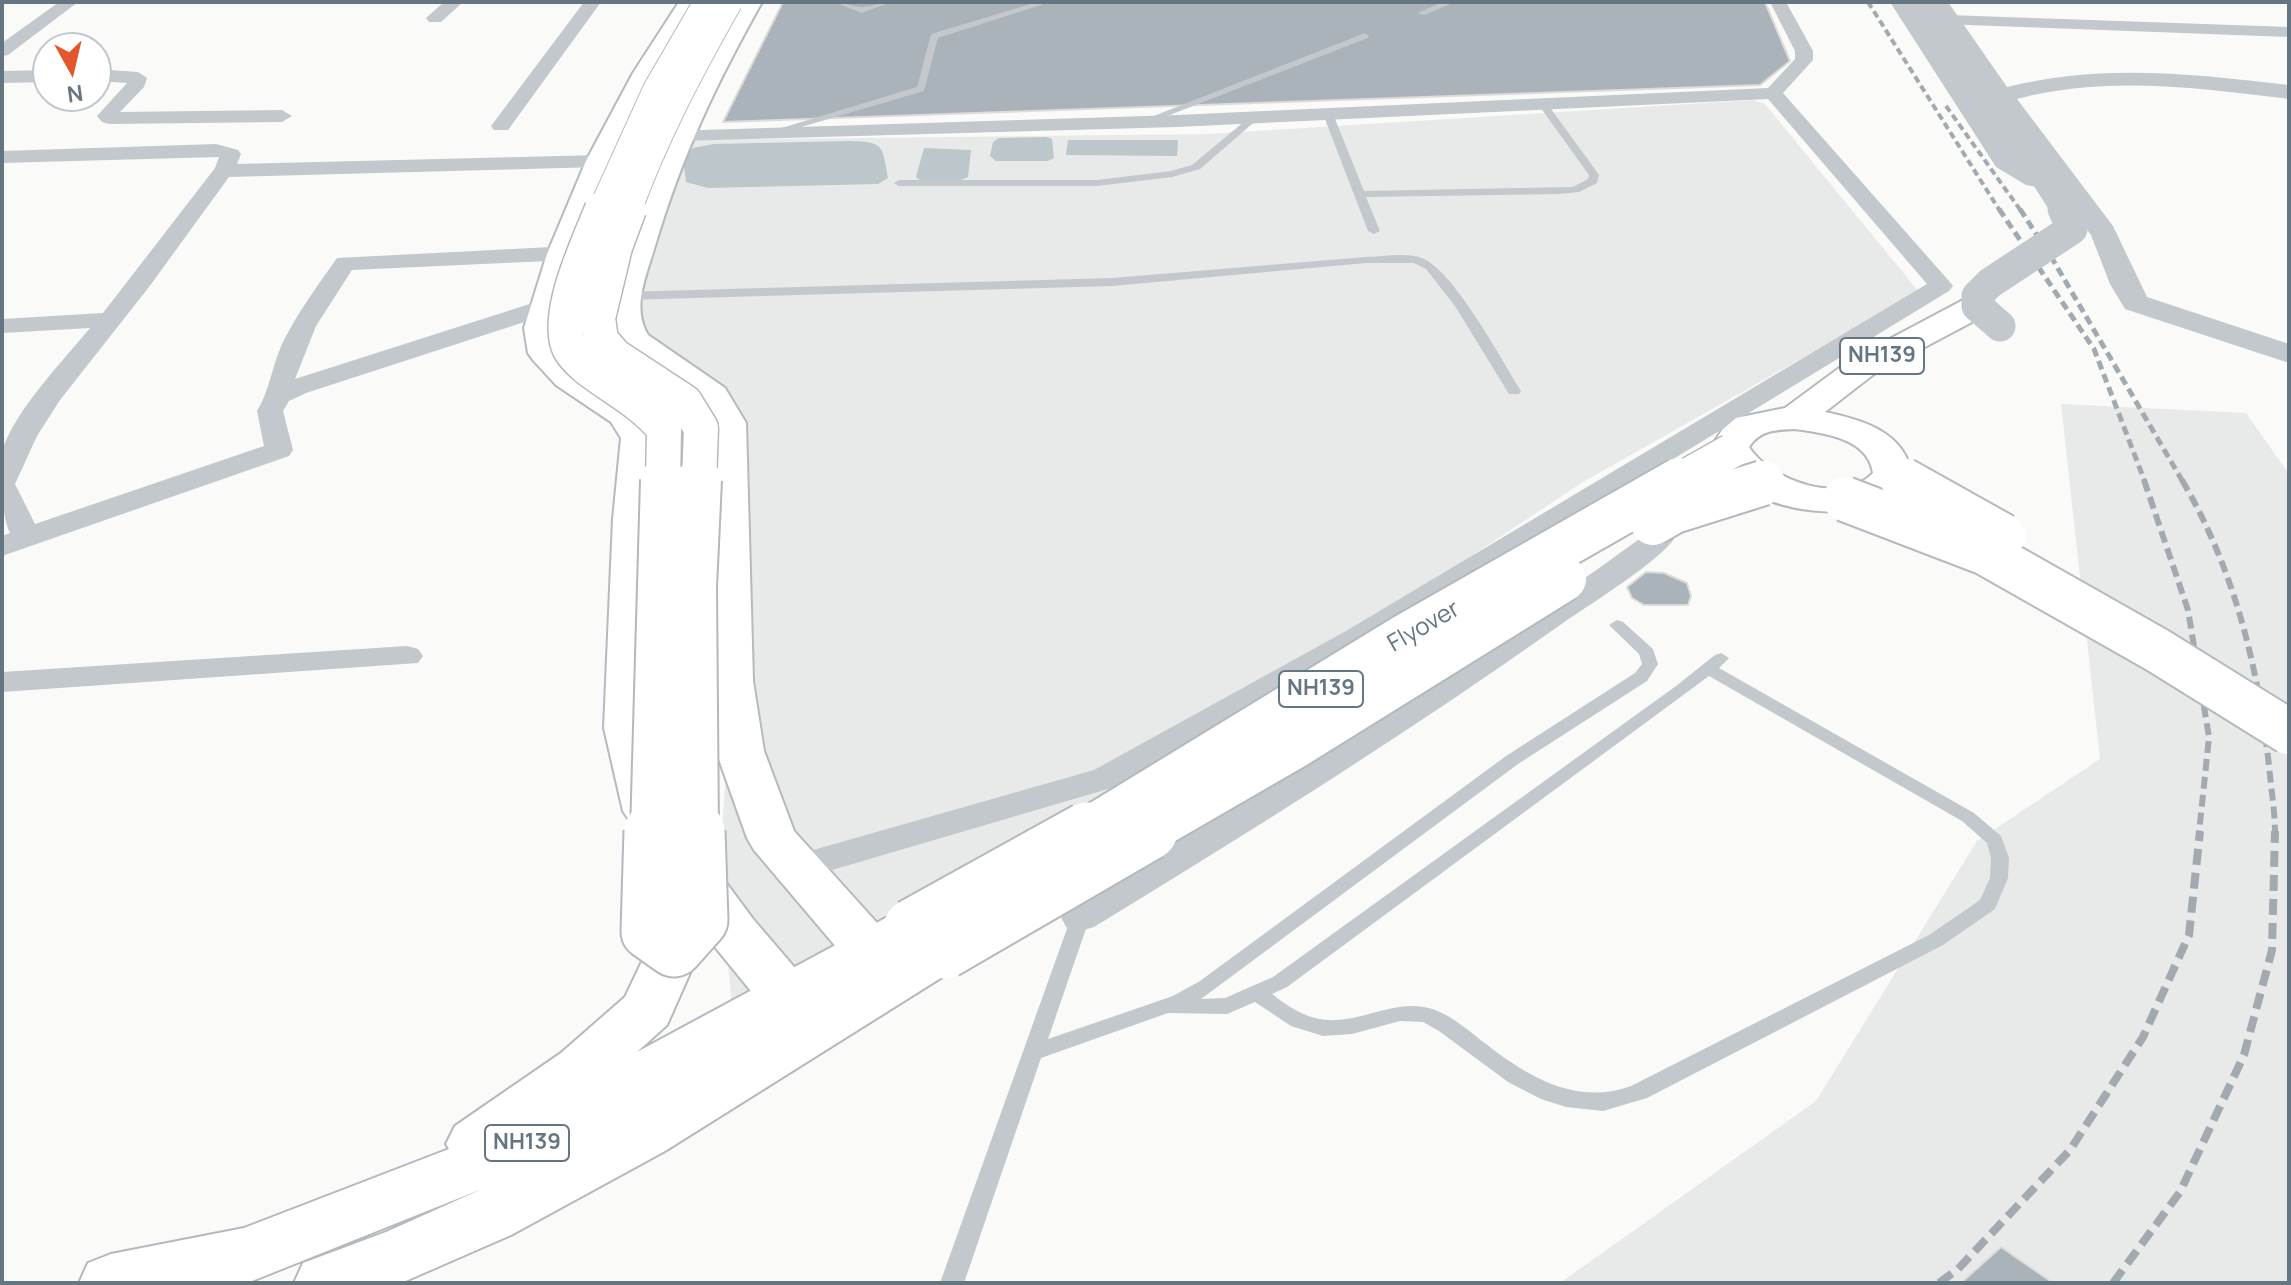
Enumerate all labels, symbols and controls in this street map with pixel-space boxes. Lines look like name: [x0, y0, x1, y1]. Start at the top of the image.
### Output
north arrow: [32, 32, 112, 112]
text: N: [65, 78, 85, 110]
road number: NH139: [1840, 338, 1924, 374]
street label: Flyover: [1383, 595, 1465, 659]
road number: NH139: [1279, 671, 1363, 707]
road number: NH139: [485, 1125, 569, 1161]

